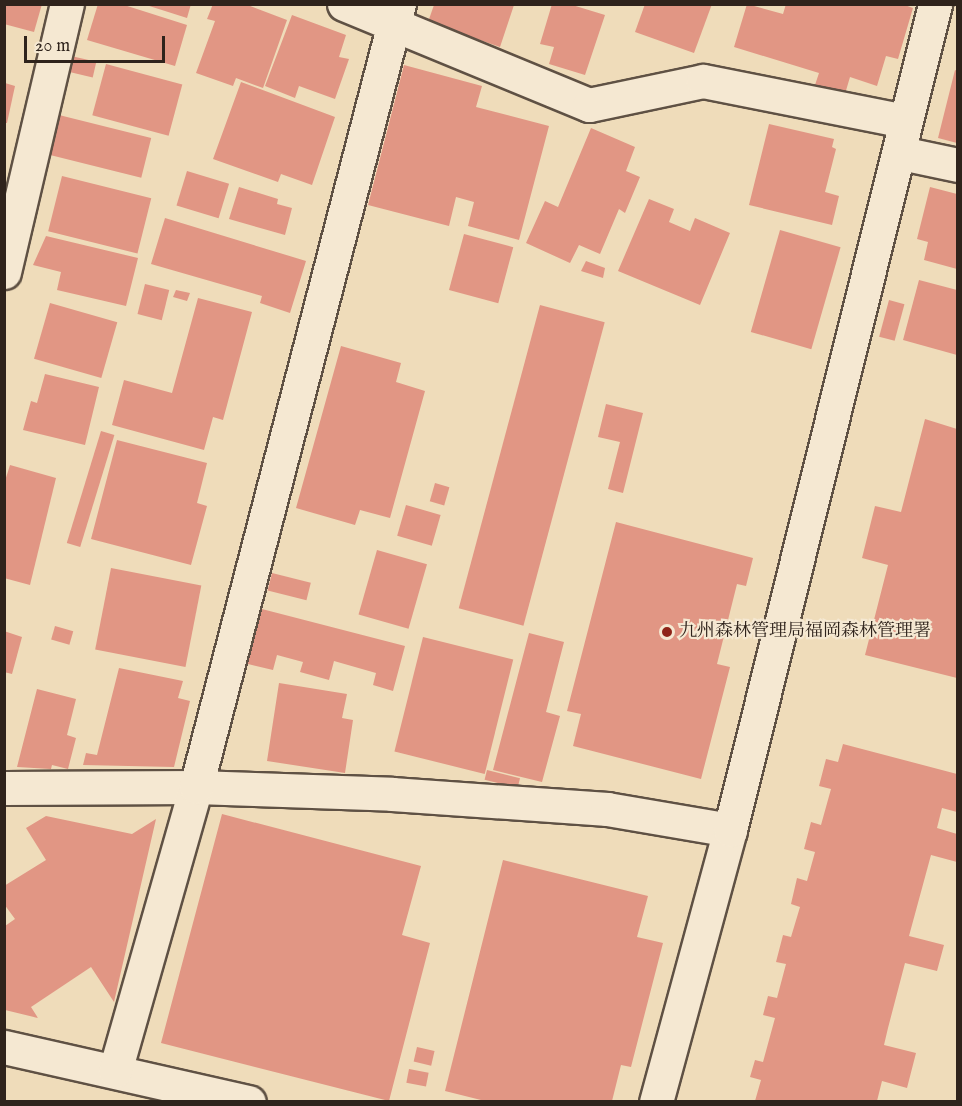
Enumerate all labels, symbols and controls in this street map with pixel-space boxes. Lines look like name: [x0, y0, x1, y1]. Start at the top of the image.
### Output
scale bar: [27, 24, 168, 62]
text: 20 m: [35, 35, 70, 58]
place label: 九州森林管理局福岡森林管理署: [679, 621, 931, 643]
marker: 九州森林管理局福岡森林管理署: [660, 625, 674, 639]

